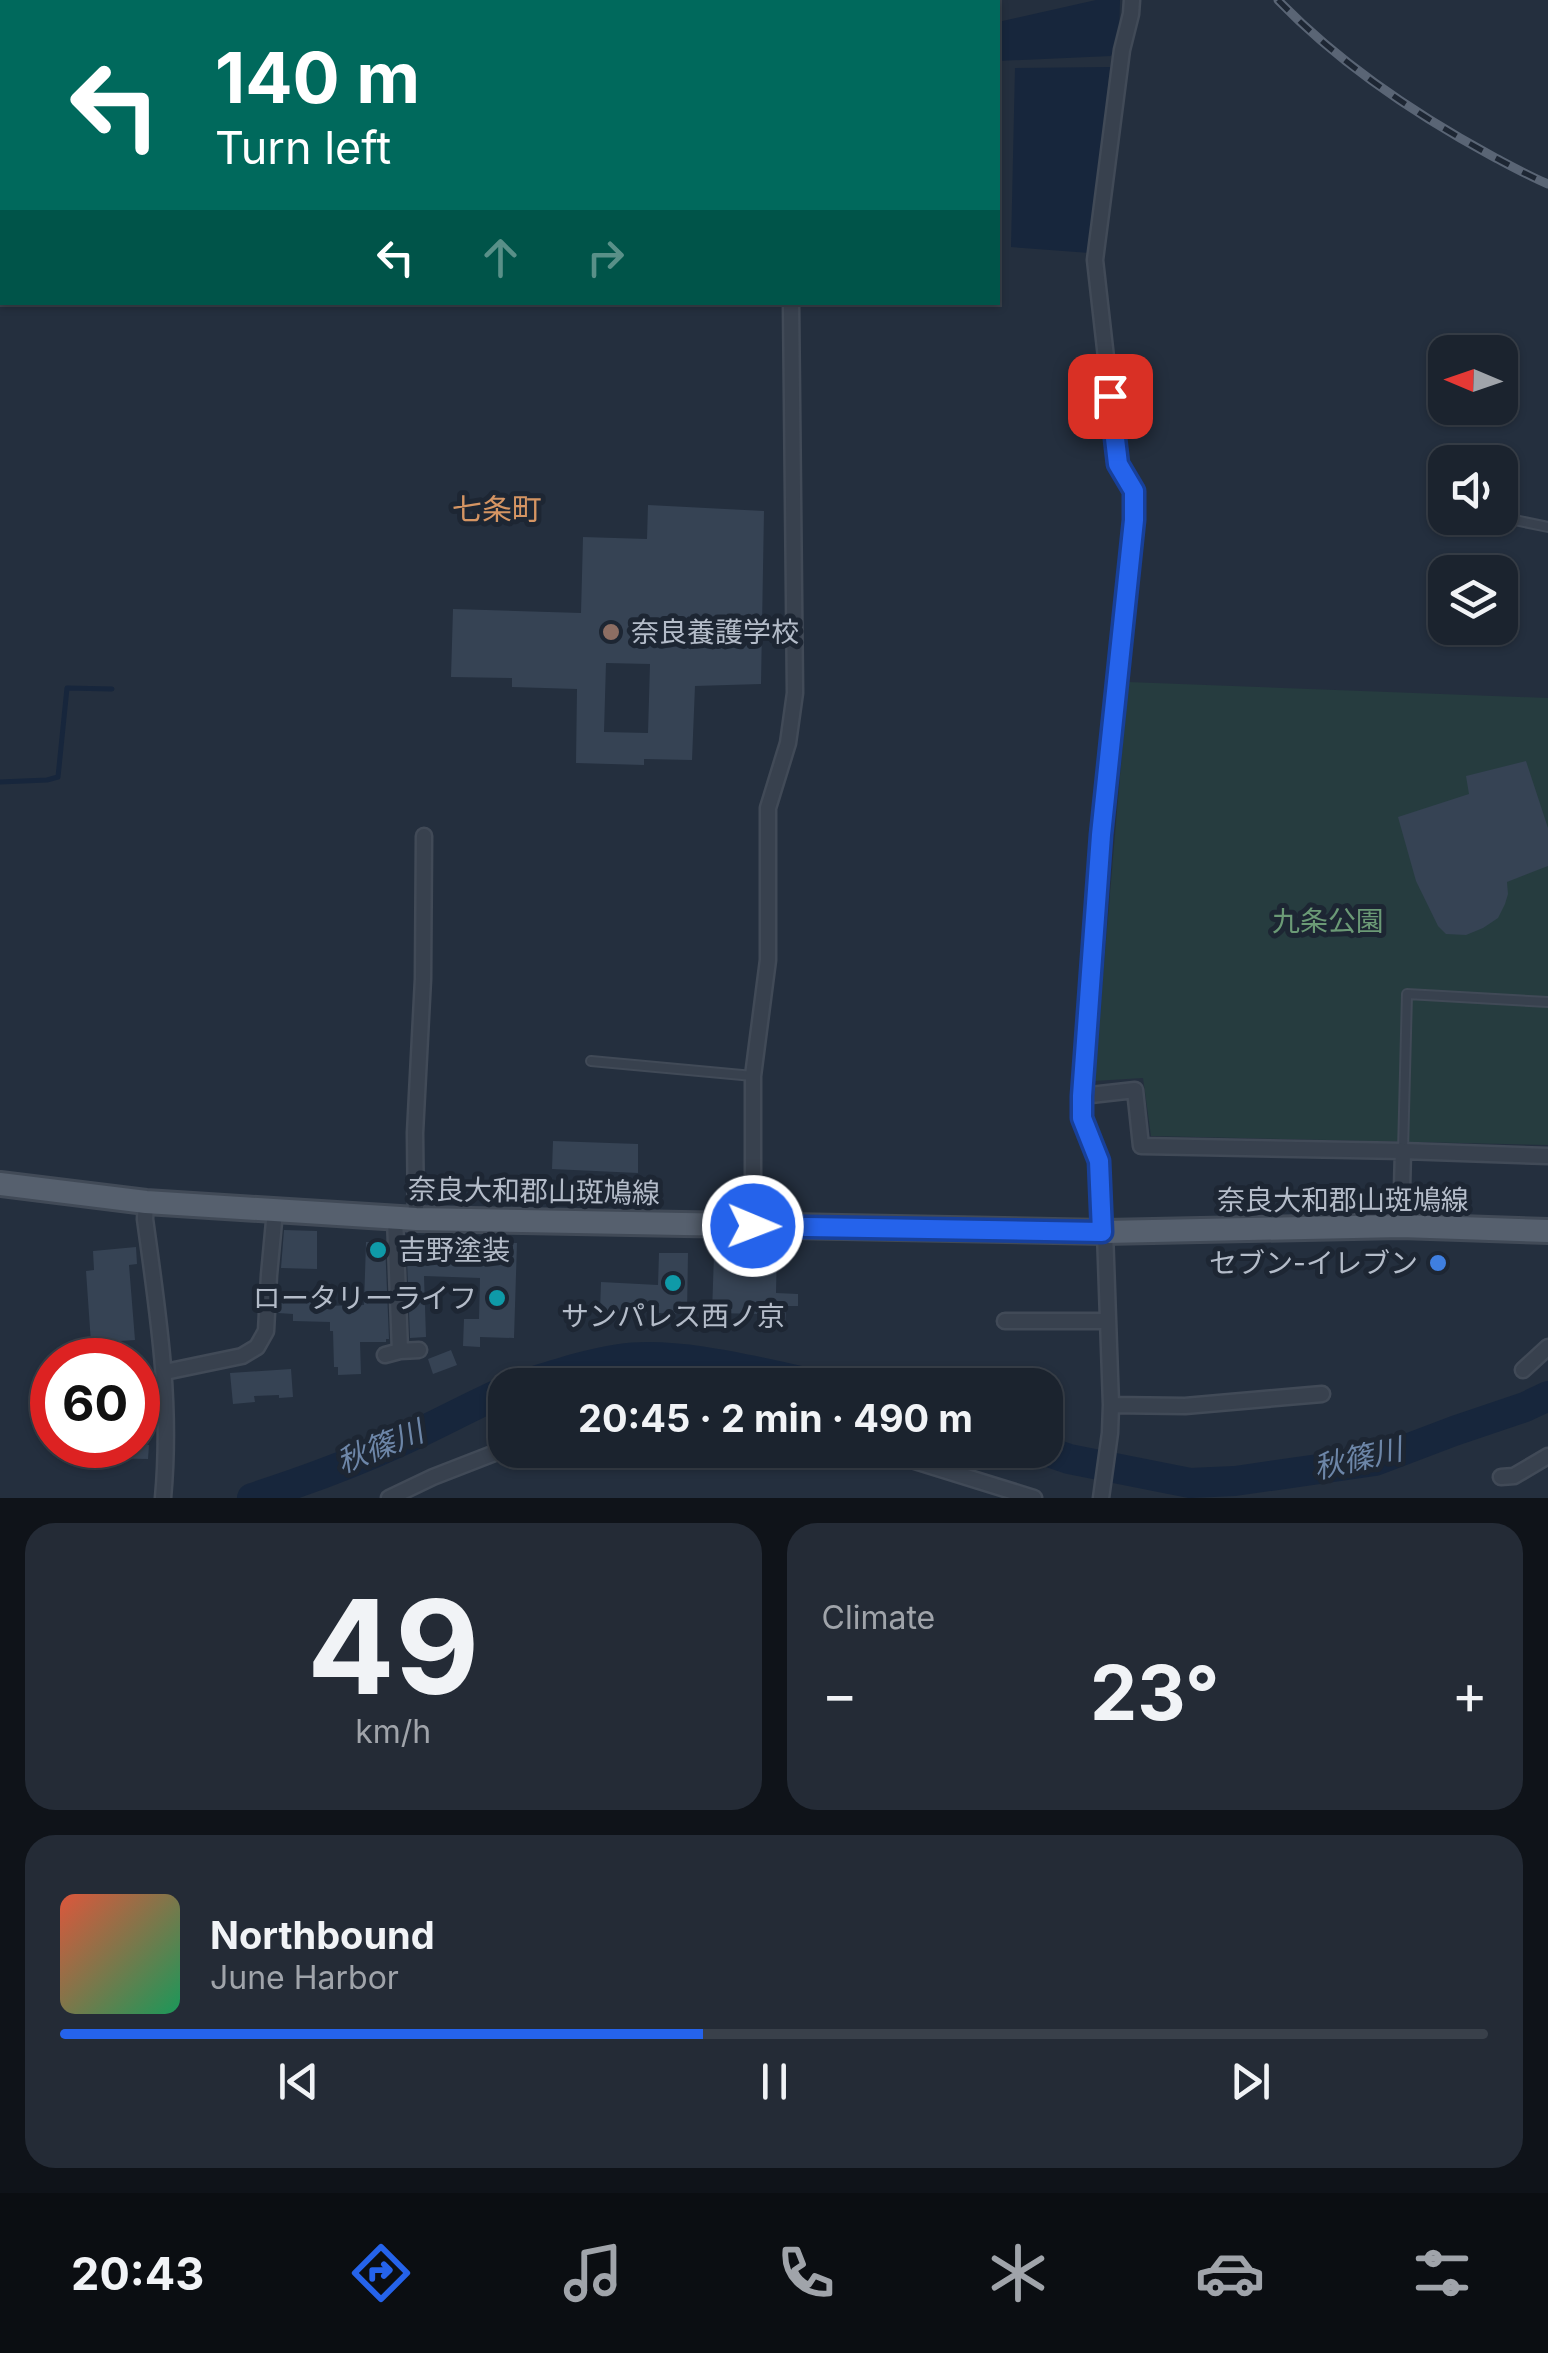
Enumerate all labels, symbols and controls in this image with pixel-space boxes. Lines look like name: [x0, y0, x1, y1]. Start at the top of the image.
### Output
text: 140 m: [215, 35, 420, 120]
icon: left: [50, 40, 180, 170]
text: Turn left: [215, 120, 391, 175]
icon: left: [368, 230, 423, 285]
icon: ahead: [473, 230, 528, 285]
icon: right: [578, 230, 633, 285]
north arrow: [1428, 335, 1518, 425]
map controls: [1428, 335, 1518, 645]
pin: [1068, 354, 1153, 439]
icon: arrive: [1083, 369, 1138, 424]
button: sound: [1428, 445, 1518, 535]
district label: 七条町: [452, 491, 542, 527]
button: layers: [1428, 555, 1518, 645]
place label: 奈良養護学校: [631, 615, 799, 649]
marker: 奈良養護学校: [600, 621, 622, 643]
park label: 九条公園: [1272, 904, 1384, 938]
street label: 奈良大和郡山斑鳩線: [408, 1172, 660, 1210]
position arrow: [701, 1174, 805, 1278]
street label: 奈良大和郡山斑鳩線: [1217, 1183, 1469, 1217]
place label: 吉野塗装: [398, 1233, 510, 1267]
marker: 吉野塗装: [367, 1239, 389, 1261]
place label: セブン-イレブン: [1209, 1246, 1418, 1280]
marker: セブン-イレブン: [1427, 1252, 1449, 1274]
marker: サンパレス西ノ京: [662, 1272, 684, 1294]
place label: ロータリーライフ: [253, 1281, 477, 1315]
marker: ロータリーライフ: [486, 1287, 508, 1309]
place label: サンパレス西ノ京: [561, 1299, 785, 1333]
speed limit sign: 60: [30, 1338, 160, 1468]
text: 20:45 · 2 min · 490 m: [578, 1395, 973, 1441]
water label: 秋篠川: [331, 1411, 431, 1480]
water label: 秋篠川: [1310, 1430, 1409, 1486]
text: 49: [307, 1568, 479, 1725]
text: Climate: [822, 1598, 935, 1637]
text: 23°: [1090, 1647, 1220, 1738]
text: −: [822, 1661, 858, 1727]
text: +: [1452, 1661, 1488, 1727]
text: km/h: [355, 1712, 431, 1751]
text: Northbound: [210, 1912, 435, 1958]
text: June Harbor: [210, 1958, 399, 1997]
icon: previous: [271, 2054, 326, 2109]
icon: pause: [747, 2054, 802, 2109]
icon: next: [1223, 2054, 1278, 2109]
icon: directions: [346, 2238, 416, 2308]
icon: music: [558, 2238, 628, 2308]
icon: phone: [771, 2238, 841, 2308]
icon: climate: [983, 2238, 1053, 2308]
icon: car: [1195, 2238, 1265, 2308]
icon: filters: [1407, 2238, 1477, 2308]
text: 20:43: [71, 2246, 204, 2301]

